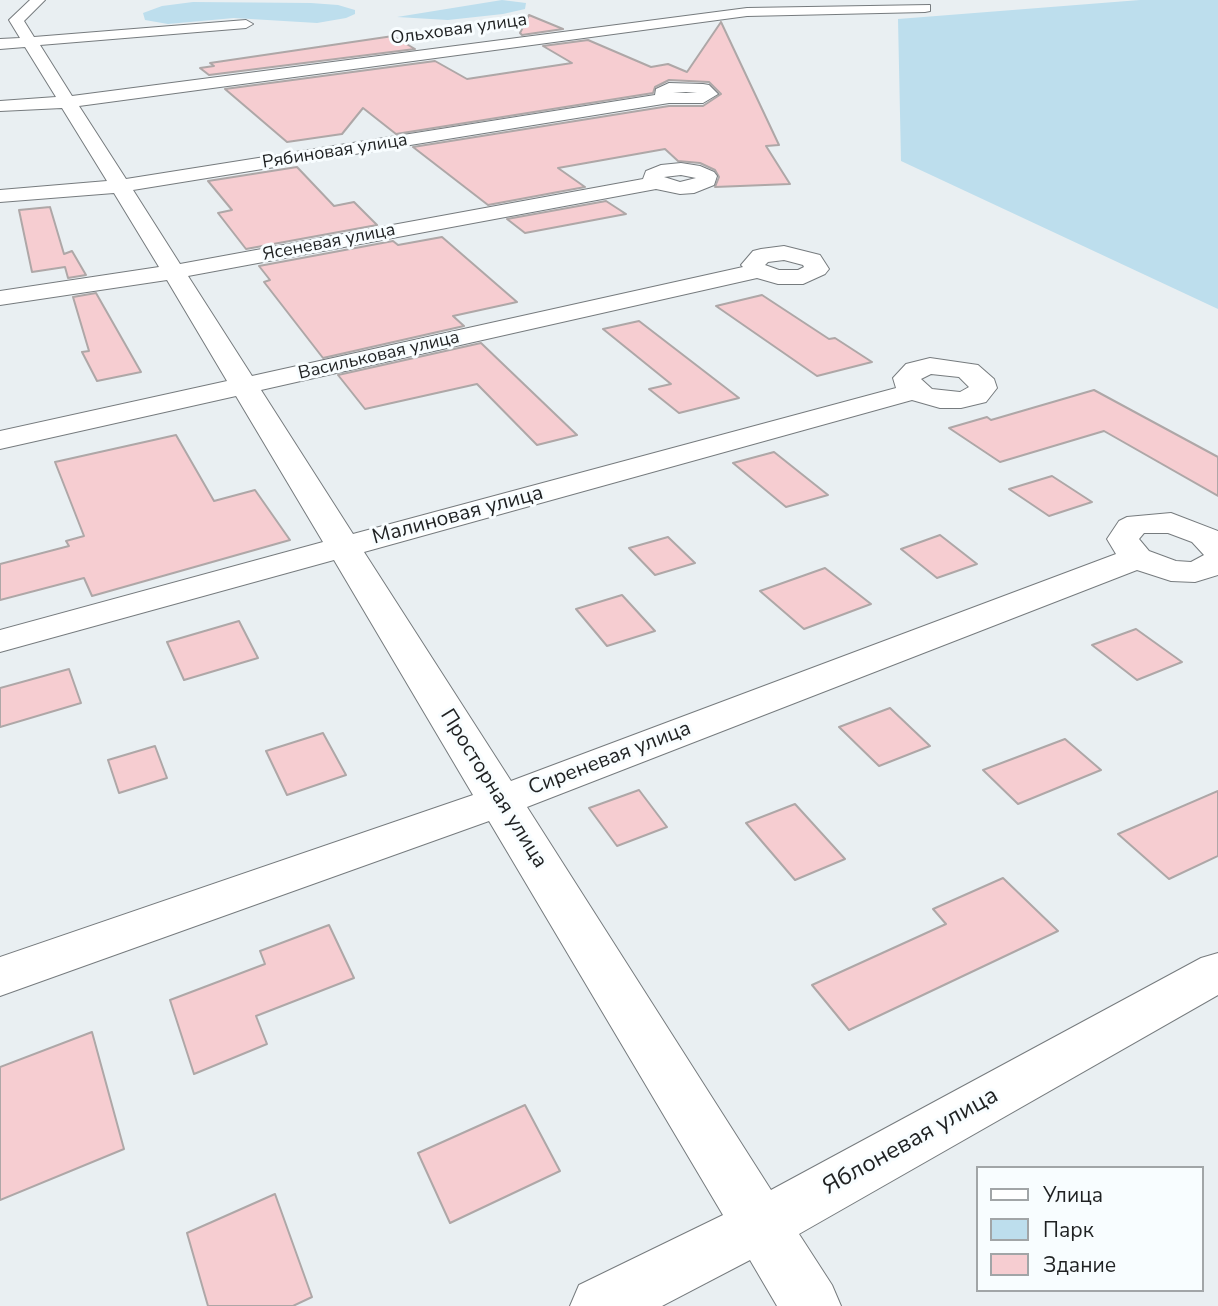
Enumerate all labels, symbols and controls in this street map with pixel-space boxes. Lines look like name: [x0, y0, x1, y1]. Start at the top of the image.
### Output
street label: Ольховая улица: [389, 10, 529, 50]
street label: Рябиновая улица: [261, 130, 409, 174]
street label: Ясеневая улица: [261, 220, 397, 266]
street label: Васильковая улица: [296, 327, 462, 385]
street label: Малиновая улица: [370, 481, 546, 551]
street label: Просторная улица: [434, 705, 552, 873]
street label: Сиреневая улица: [525, 716, 695, 802]
street label: Яблоневая улица: [818, 1082, 1004, 1202]
legend: [976, 1166, 1204, 1292]
text: Улица: [1043, 1181, 1103, 1209]
text: Парк: [1043, 1216, 1094, 1244]
text: Здание: [1043, 1251, 1116, 1279]

